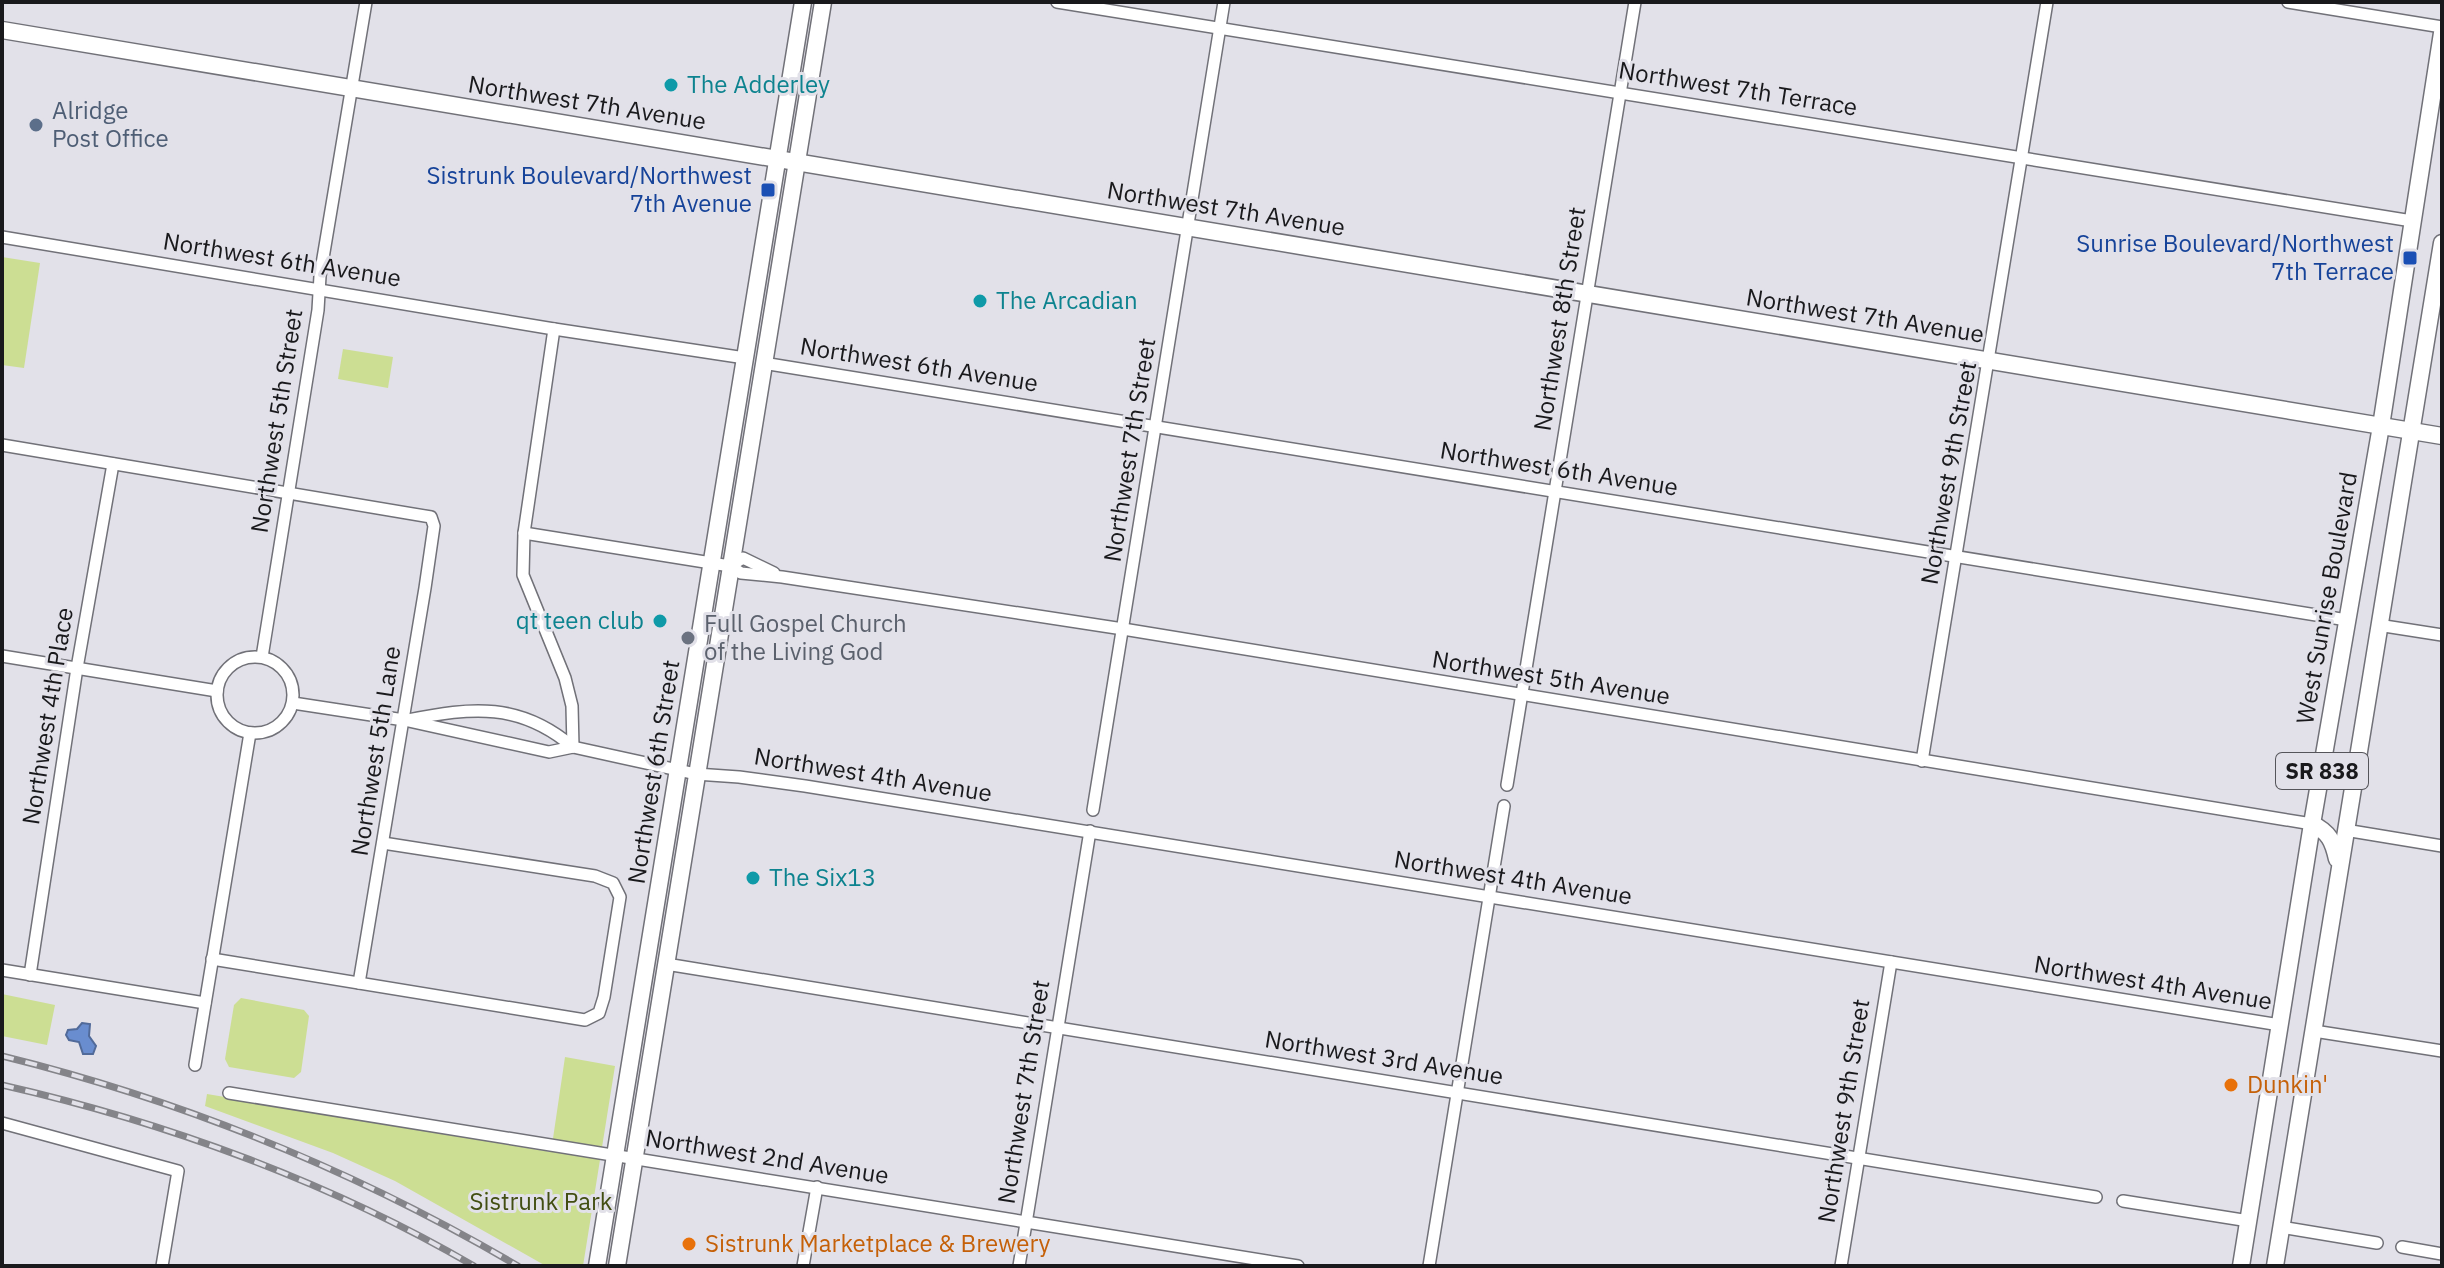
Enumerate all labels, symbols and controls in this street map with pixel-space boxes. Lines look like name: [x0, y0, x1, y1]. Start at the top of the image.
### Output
street label: Northwest 7th Terrace: [1617, 53, 1860, 123]
street label: Northwest 7th Avenue: [466, 67, 708, 137]
place label: The Adderley: [687, 68, 830, 100]
marker: The Adderley: [662, 76, 680, 94]
place label: Alridge Post Office: [52, 94, 169, 154]
marker: Alridge Post Office: [27, 116, 45, 134]
place label: Sistrunk Boulevard/Northwest 7th Avenue: [427, 159, 752, 219]
street label: Northwest 7th Avenue: [1105, 173, 1347, 243]
marker: Sistrunk Boulevard/Northwest 7th Avenue: [759, 181, 777, 199]
street label: Northwest 8th Street: [1526, 205, 1593, 433]
street label: Northwest 6th Avenue: [161, 224, 403, 294]
place label: Sunrise Boulevard/Northwest 7th Terrace: [2076, 227, 2394, 287]
marker: Sunrise Boulevard/Northwest 7th Terrace: [2401, 249, 2419, 267]
street label: Northwest 7th Avenue: [1744, 280, 1986, 350]
place label: The Arcadian: [996, 284, 1138, 316]
marker: The Arcadian: [971, 292, 989, 310]
street label: Northwest 5th Street: [243, 307, 310, 535]
street label: Northwest 6th Avenue: [798, 329, 1040, 399]
street label: Northwest 7th Street: [1096, 336, 1163, 564]
street label: Northwest 9th Street: [1913, 359, 1983, 587]
street label: Northwest 6th Avenue: [1438, 433, 1680, 503]
street label: West Sunrise Boulevard: [2288, 469, 2364, 726]
place label: qt teen club: [516, 604, 644, 636]
street label: Northwest 4th Place: [14, 605, 80, 827]
place label: Full Gospel Church of the Living God: [704, 607, 907, 667]
marker: qt teen club: [651, 612, 669, 630]
marker: Full Gospel Church of the Living God: [679, 629, 697, 647]
street label: Northwest 5th Avenue: [1430, 642, 1672, 712]
street label: Northwest 5th Lane: [343, 644, 407, 858]
street label: Northwest 6th Street: [620, 658, 687, 886]
street label: Northwest 4th Avenue: [752, 739, 994, 809]
road number: SR 838: [2276, 753, 2368, 789]
street label: Northwest 4th Avenue: [1392, 842, 1634, 912]
place label: The Six13: [769, 861, 876, 893]
marker: The Six13: [744, 869, 762, 887]
street label: Northwest 4th Avenue: [2032, 947, 2274, 1017]
street label: Northwest 7th Street: [990, 978, 1057, 1206]
street label: Northwest 9th Street: [1810, 997, 1877, 1225]
street label: Northwest 3rd Avenue: [1263, 1022, 1506, 1092]
place label: Dunkin': [2247, 1068, 2328, 1100]
marker: Dunkin': [2222, 1076, 2240, 1094]
street label: Northwest 2nd Avenue: [643, 1121, 891, 1191]
park label: Sistrunk Park: [470, 1185, 613, 1217]
place label: Sistrunk Marketplace & Brewery: [705, 1227, 1051, 1259]
marker: Sistrunk Marketplace & Brewery: [680, 1235, 698, 1253]

